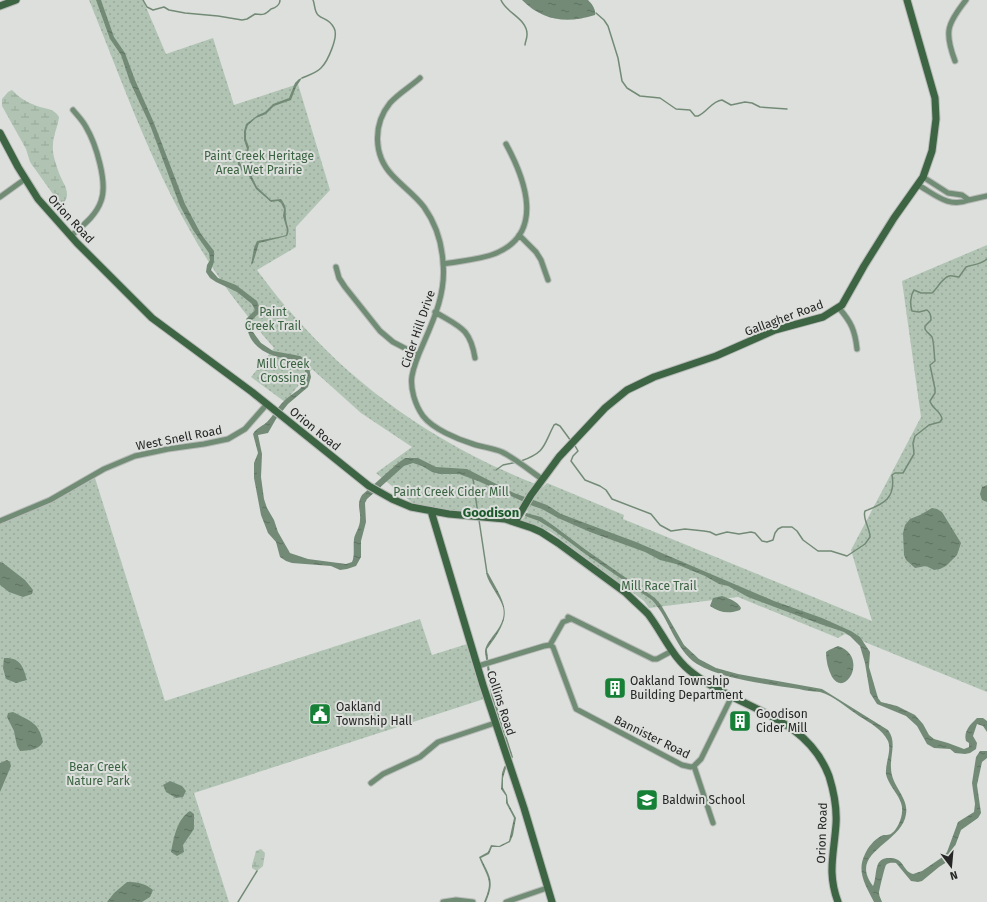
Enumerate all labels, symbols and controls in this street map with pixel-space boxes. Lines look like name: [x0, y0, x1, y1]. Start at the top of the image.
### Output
park label: Paint Creek Heritage Area Wet Prairie: [204, 149, 314, 177]
street label: Orion Road: [45, 192, 97, 246]
street label: Cider Hill Drive: [398, 288, 438, 370]
street label: Gallagher Road: [743, 297, 825, 339]
park label: Paint Creek Trail: [245, 305, 302, 333]
park label: Mill Creek Crossing: [257, 357, 310, 385]
street label: Orion Road: [287, 404, 343, 454]
street label: West Snell Road: [135, 423, 223, 453]
park label: Paint Creek Cider Mill: [393, 485, 509, 499]
district label: Goodison: [463, 505, 519, 520]
park label: Mill Race Trail: [621, 579, 697, 593]
street label: Collins Road: [484, 669, 518, 737]
place label: Oakland Township Building Department: [630, 674, 744, 702]
building icon: Oakland Township Building Department: [602, 675, 628, 701]
place label: Oakland Township Hall: [336, 700, 413, 728]
public building icon: Oakland Township Hall: [307, 701, 333, 727]
place label: Goodison Cider Mill: [756, 707, 808, 735]
building icon: Goodison Cider Mill: [727, 708, 753, 734]
street label: Bannister Road: [612, 713, 692, 761]
park label: Bear Creek Nature Park: [66, 760, 131, 788]
school or university icon: Baldwin School: [634, 787, 660, 813]
place label: Baldwin School: [662, 793, 746, 807]
street label: Orion Road: [814, 802, 830, 864]
north arrow: [931, 846, 971, 886]
text: N: [948, 868, 959, 882]

